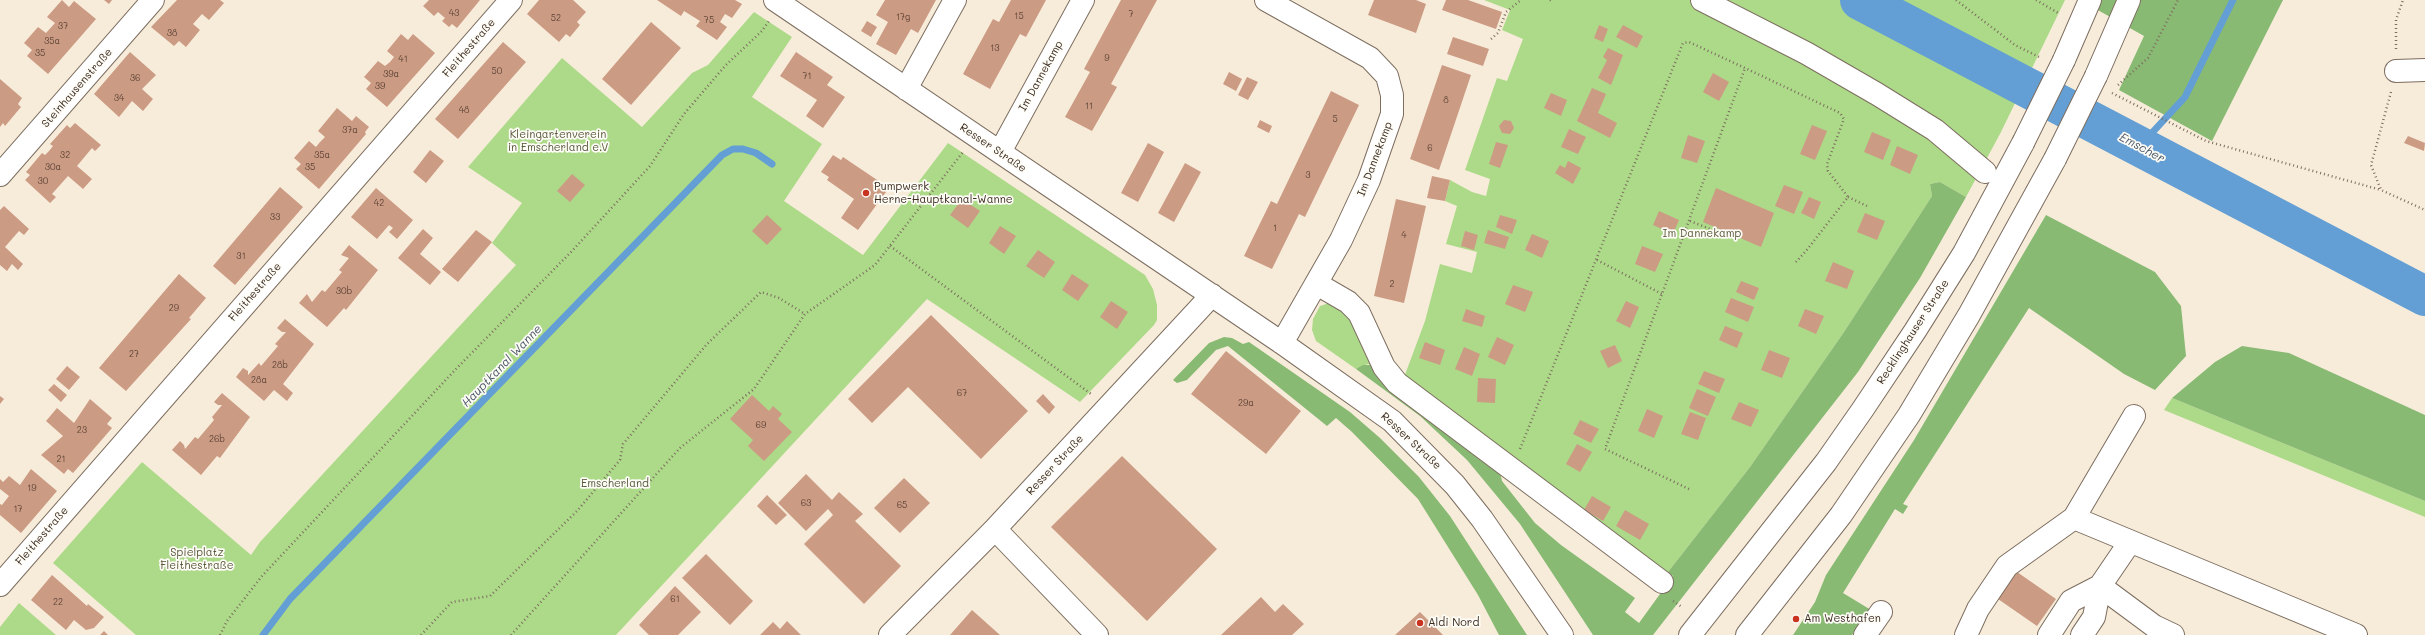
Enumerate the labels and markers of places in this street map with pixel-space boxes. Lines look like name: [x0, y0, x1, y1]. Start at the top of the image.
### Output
place label: Pumpwerk Herne-Hauptkanal-Wanne: [874, 180, 1013, 206]
marker: Pumpwerk Herne-Hauptkanal-Wanne: [861, 188, 871, 198]
place label: Am Westhafen: [1804, 612, 1881, 626]
marker: Am Westhafen: [1791, 614, 1801, 624]
place label: Aldi Nord: [1428, 616, 1479, 630]
marker: Aldi Nord: [1415, 618, 1425, 628]

